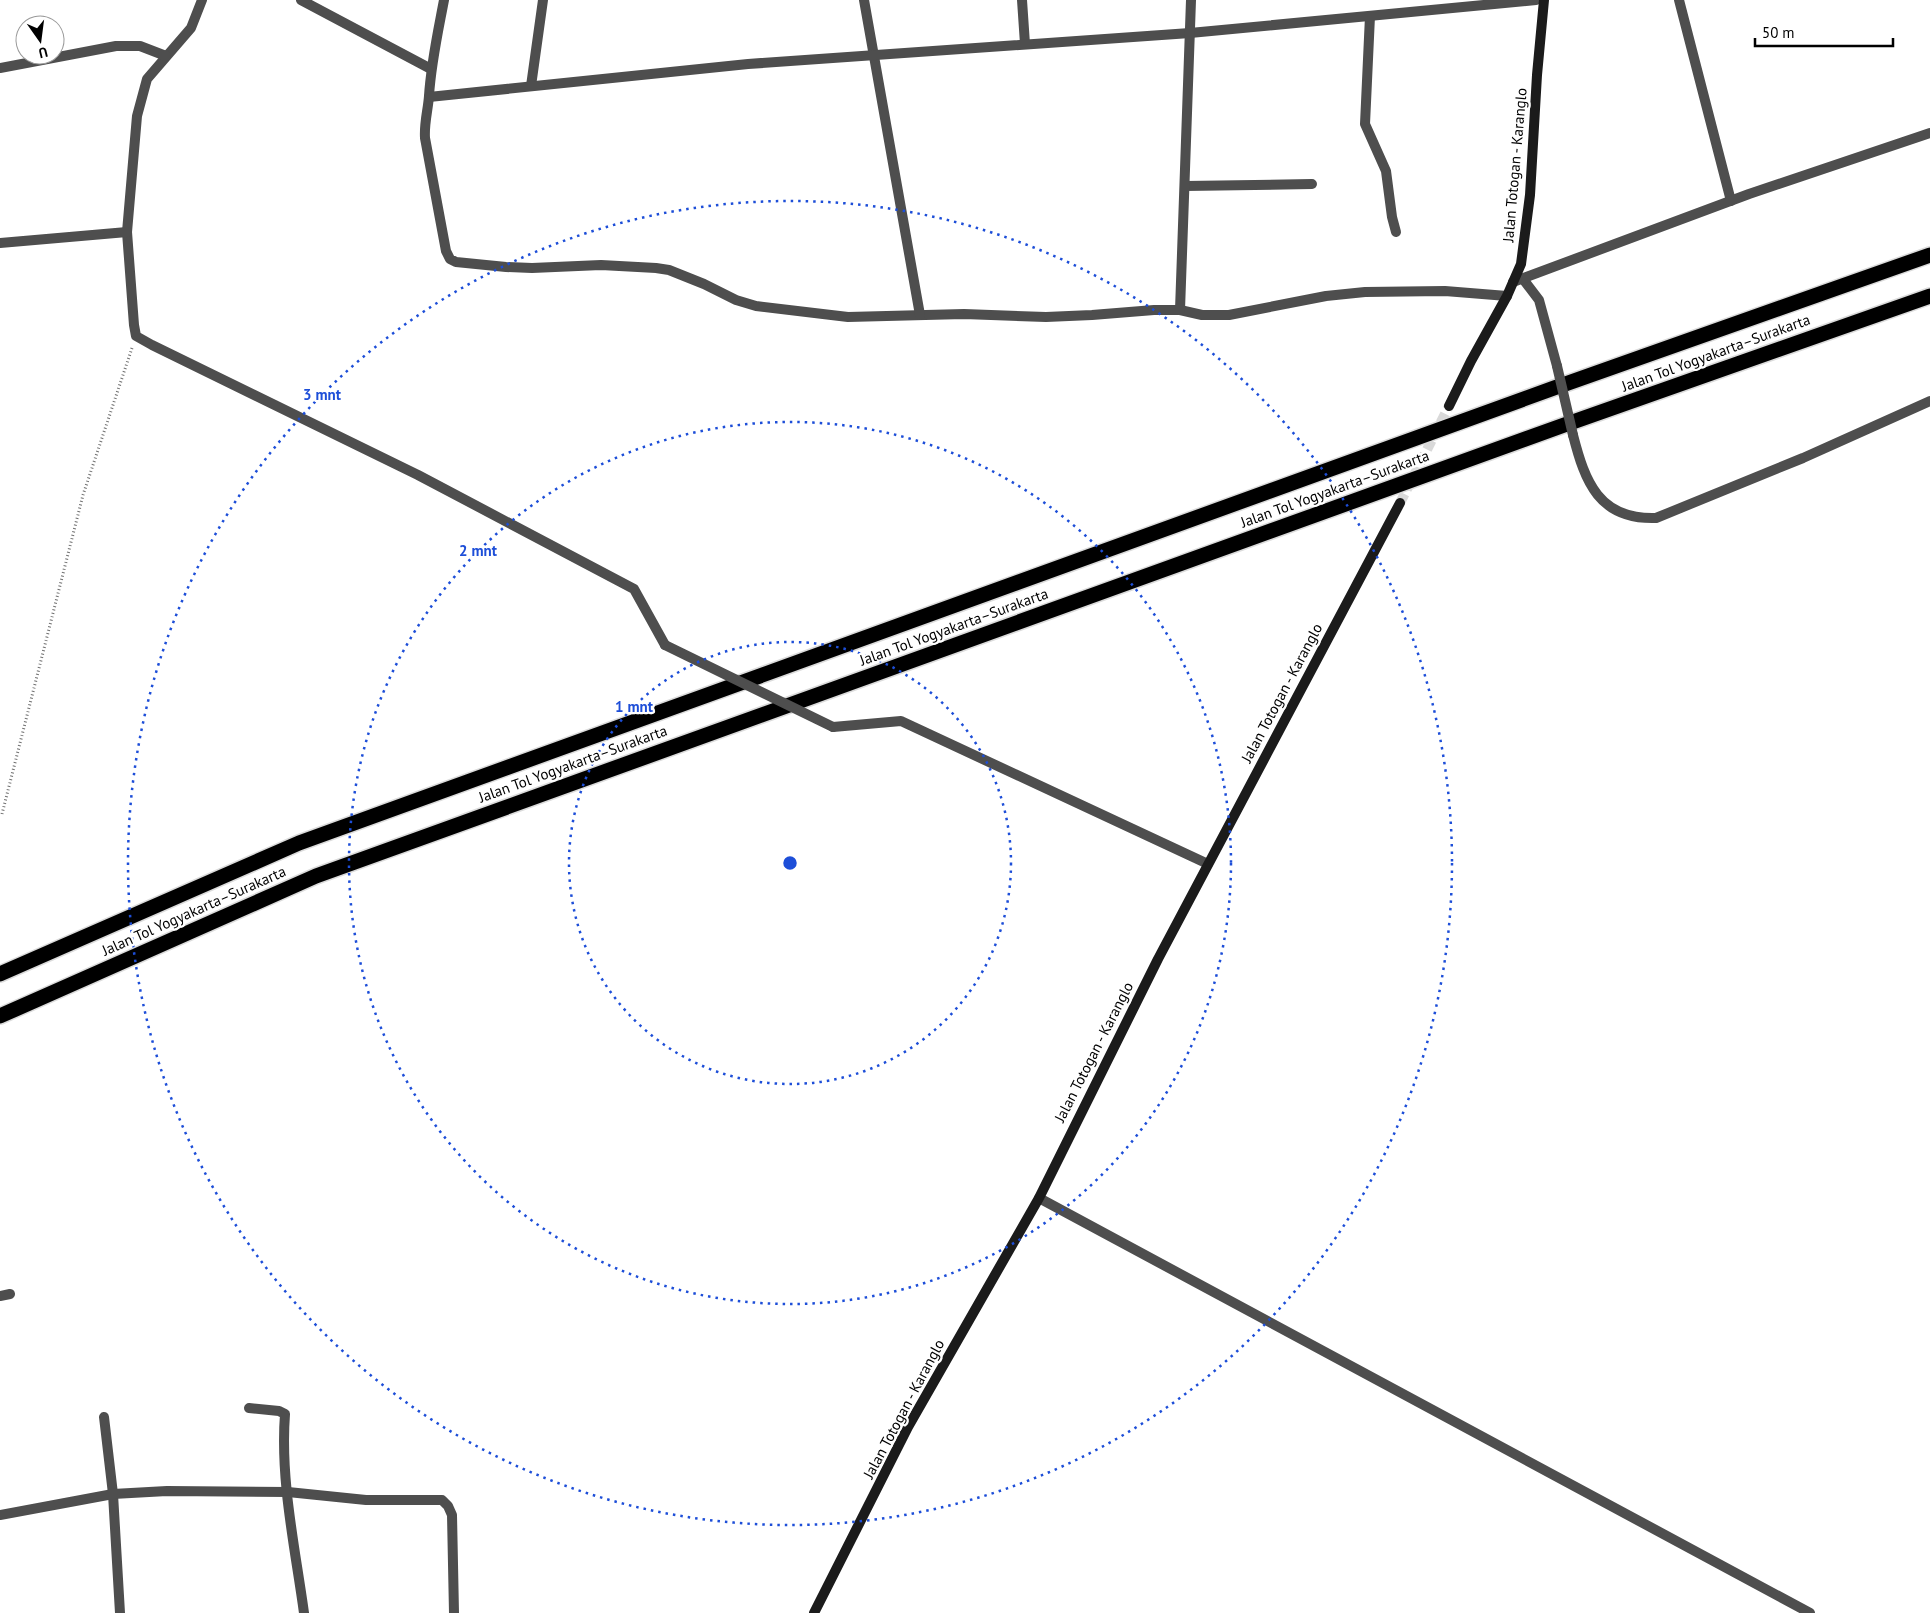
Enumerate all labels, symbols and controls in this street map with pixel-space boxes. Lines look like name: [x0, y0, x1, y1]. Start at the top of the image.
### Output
north arrow: [15, 15, 65, 65]
scale bar: [1755, 15, 1892, 47]
text: 50 m: [1762, 23, 1795, 42]
text: U: [37, 43, 50, 62]
street label: Jalan Totogan - Karanglo: [1498, 87, 1531, 244]
street label: Jalan Tol Yogyakarta–Surakarta: [1618, 310, 1813, 396]
text: 3 mnt: [303, 385, 342, 404]
street label: Jalan Tol Yogyakarta–Surakarta: [1237, 446, 1432, 532]
text: 2 mnt: [459, 541, 498, 560]
street label: Jalan Tol Yogyakarta–Surakarta: [856, 584, 1051, 670]
street label: Jalan Totogan - Karanglo: [1236, 620, 1326, 766]
text: 1 mnt: [615, 697, 654, 716]
street label: Jalan Tol Yogyakarta–Surakarta: [475, 721, 670, 807]
centre of rings: [781, 854, 799, 872]
street label: Jalan Tol Yogyakarta–Surakarta: [98, 861, 289, 960]
street label: Jalan Totogan - Karanglo: [1049, 978, 1137, 1126]
street label: Jalan Totogan - Karanglo: [858, 1336, 948, 1482]

